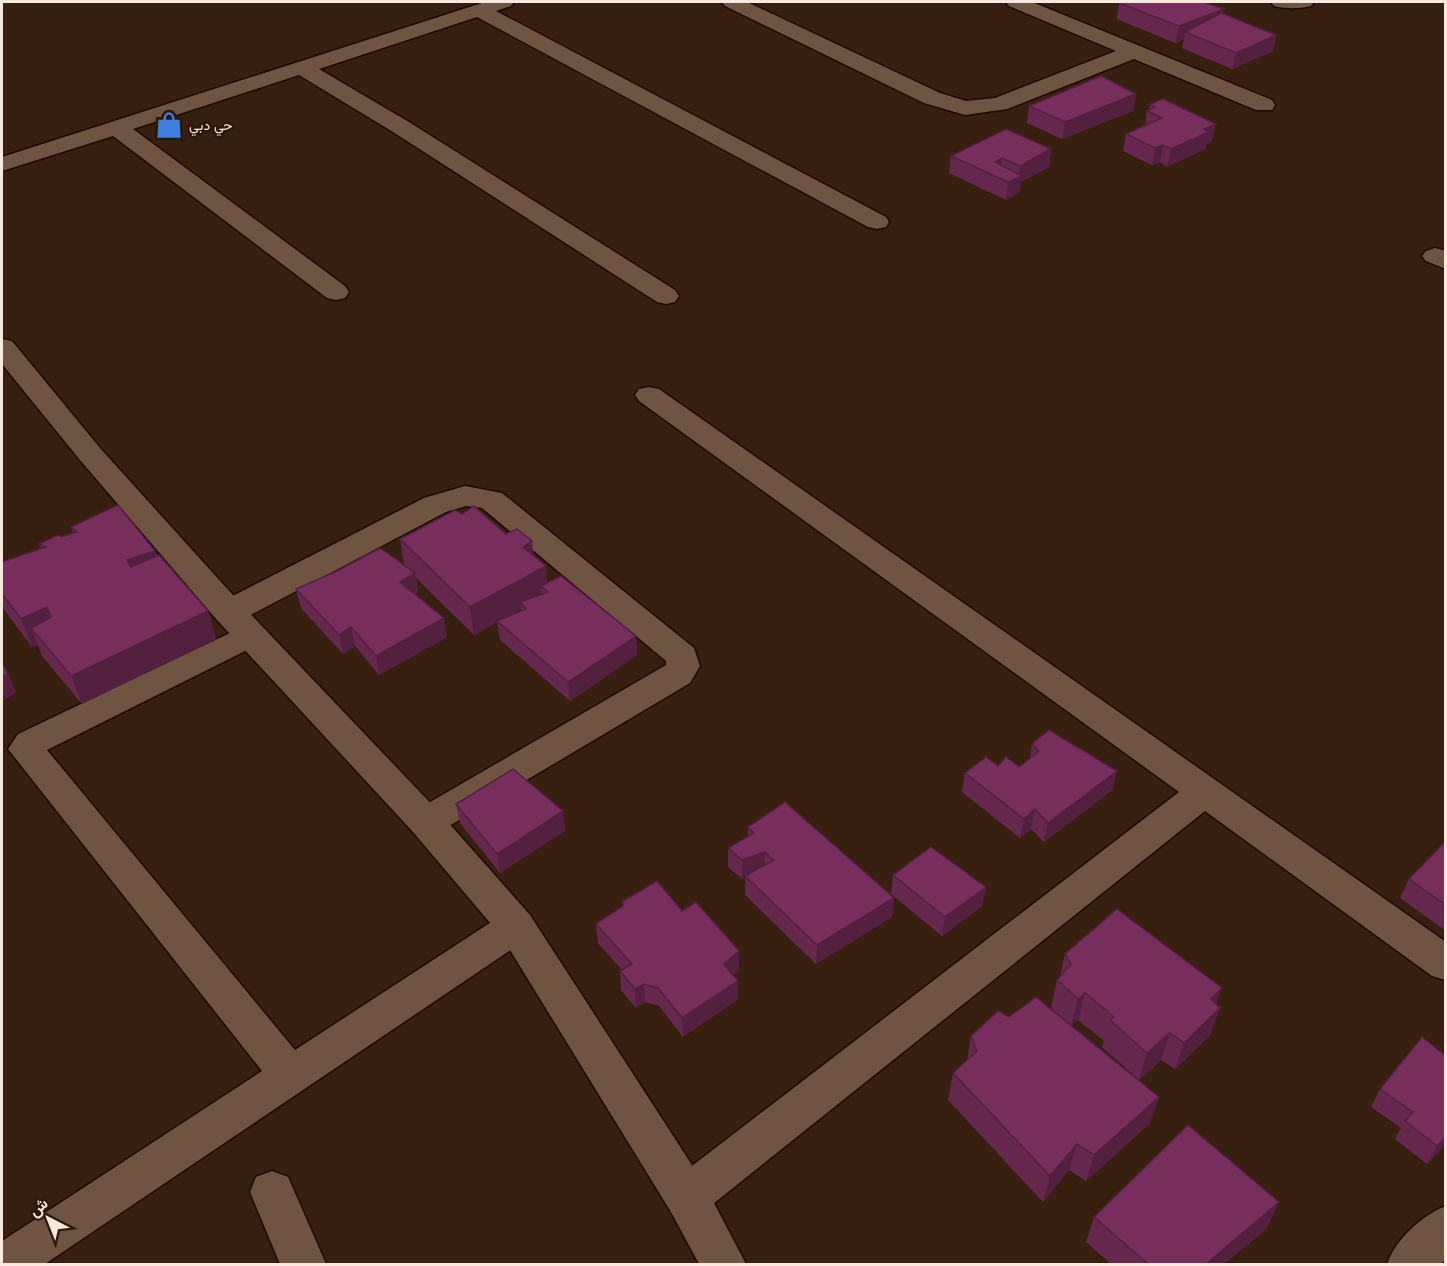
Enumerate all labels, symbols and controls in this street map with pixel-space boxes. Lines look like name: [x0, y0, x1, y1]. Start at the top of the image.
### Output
shop icon: حي دبي: [154, 110, 184, 140]
place label: حي دبي: [189, 116, 232, 137]
north arrow: [18, 1188, 78, 1248]
text: ش: [25, 1194, 52, 1221]

